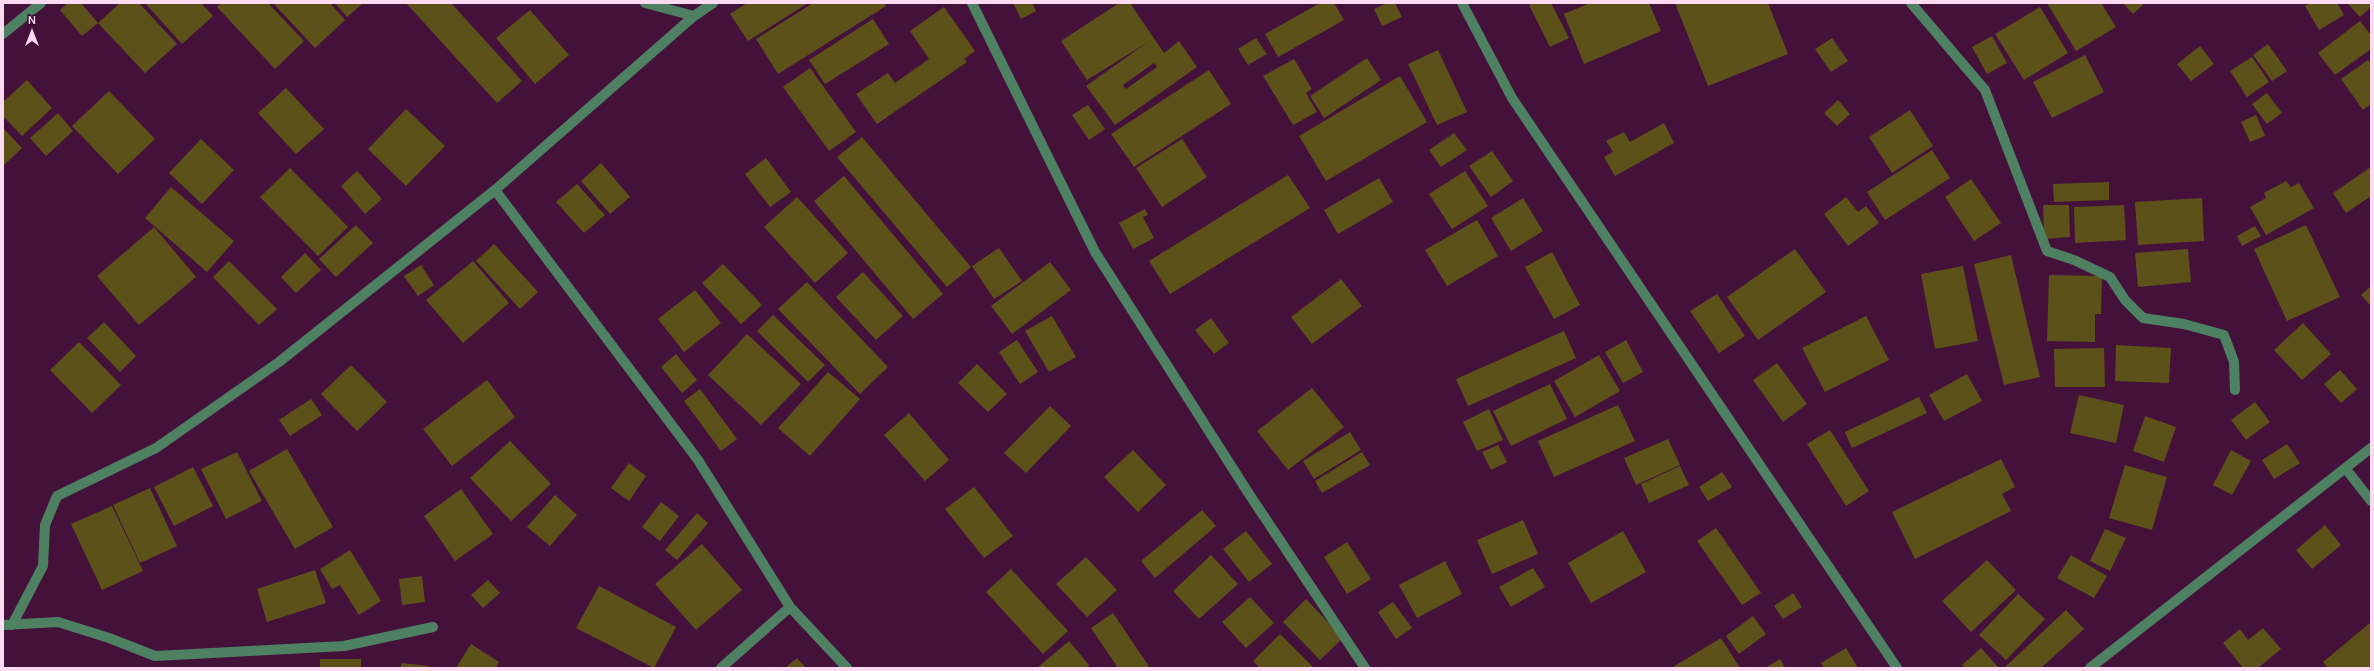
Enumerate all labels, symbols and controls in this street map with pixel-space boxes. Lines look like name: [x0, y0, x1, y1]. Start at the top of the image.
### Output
north arrow: [12, 12, 52, 52]
text: N: [28, 12, 36, 27]

